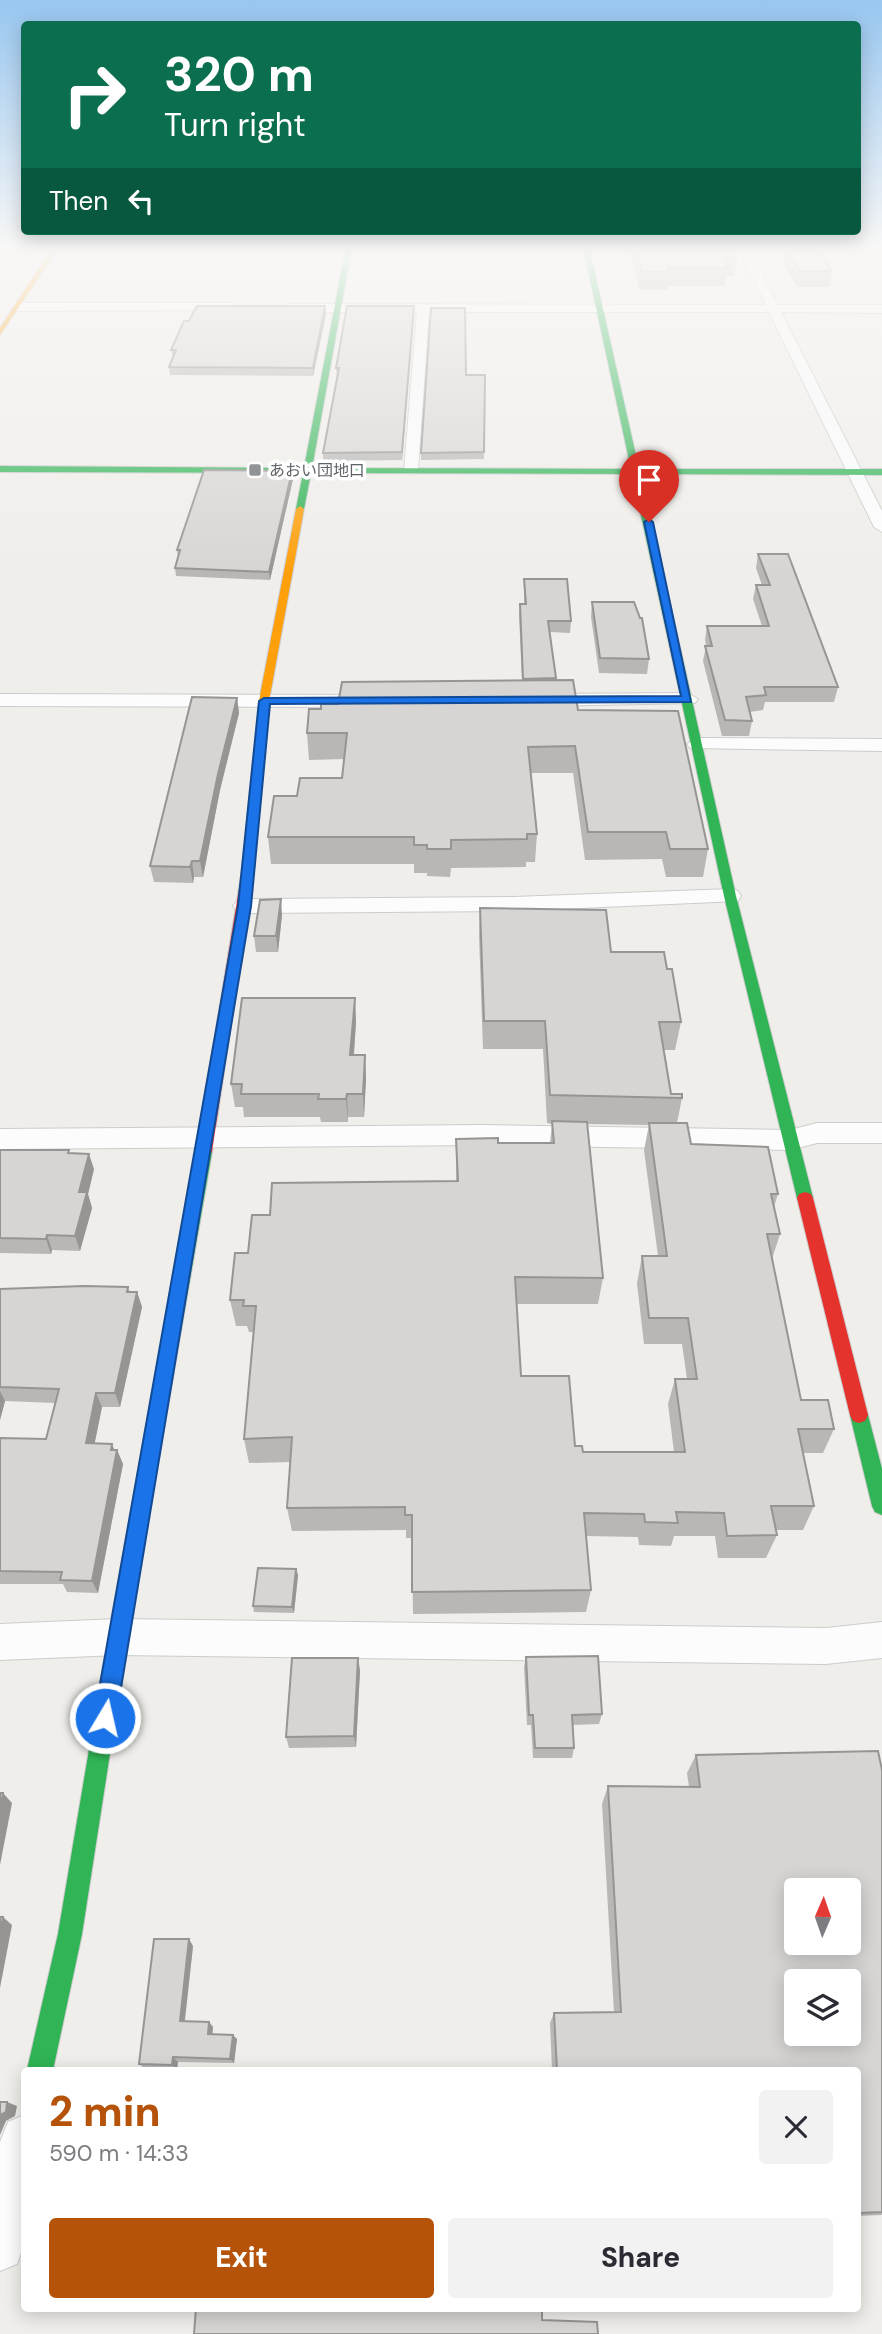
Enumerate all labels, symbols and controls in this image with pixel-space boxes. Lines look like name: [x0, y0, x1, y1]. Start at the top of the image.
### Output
text: 320 m: [164, 42, 314, 106]
icon: right: [49, 49, 140, 140]
text: Turn right: [164, 104, 306, 146]
icon: left: [122, 182, 160, 220]
text: Then: [49, 184, 108, 218]
pin: [619, 450, 679, 522]
place label: あおい団地口: [269, 460, 365, 481]
icon: arrive: [630, 461, 668, 499]
marker: あおい団地口: [247, 462, 263, 478]
position arrow: [68, 1681, 142, 1755]
north arrow: [784, 1878, 861, 1955]
map controls: [784, 1878, 861, 2046]
button: layers: [784, 1969, 861, 2046]
text: 2 min: [49, 2084, 160, 2139]
button: close: [759, 2090, 833, 2164]
text: 590 m · 14:33: [49, 2138, 189, 2168]
button: Exit: [49, 2218, 434, 2298]
button: Share: [448, 2218, 833, 2298]

